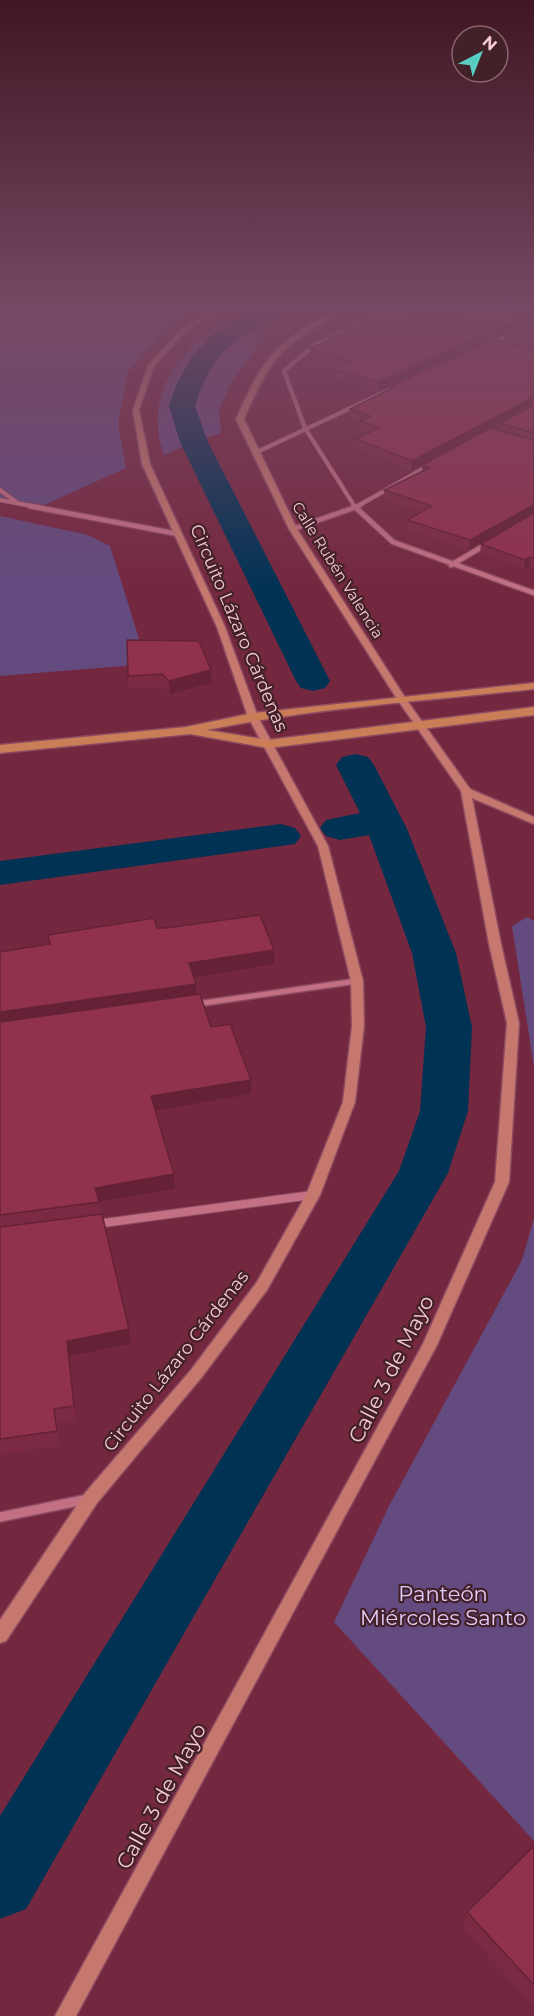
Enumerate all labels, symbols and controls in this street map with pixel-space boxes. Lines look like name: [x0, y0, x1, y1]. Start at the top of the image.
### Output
north arrow: [450, 24, 510, 84]
text: N: [479, 32, 501, 55]
street label: Calle Rubén Valencia: [288, 498, 388, 642]
street label: Circuito Lázaro Cárdenas: [185, 521, 293, 735]
street label: Circuito Lázaro Cárdenas: [99, 1266, 254, 1456]
street label: Calle 3 de Mayo: [343, 1291, 439, 1447]
park label: Panteón Miércoles Santo: [360, 1581, 526, 1630]
street label: Calle 3 de Mayo: [111, 1719, 211, 1873]

